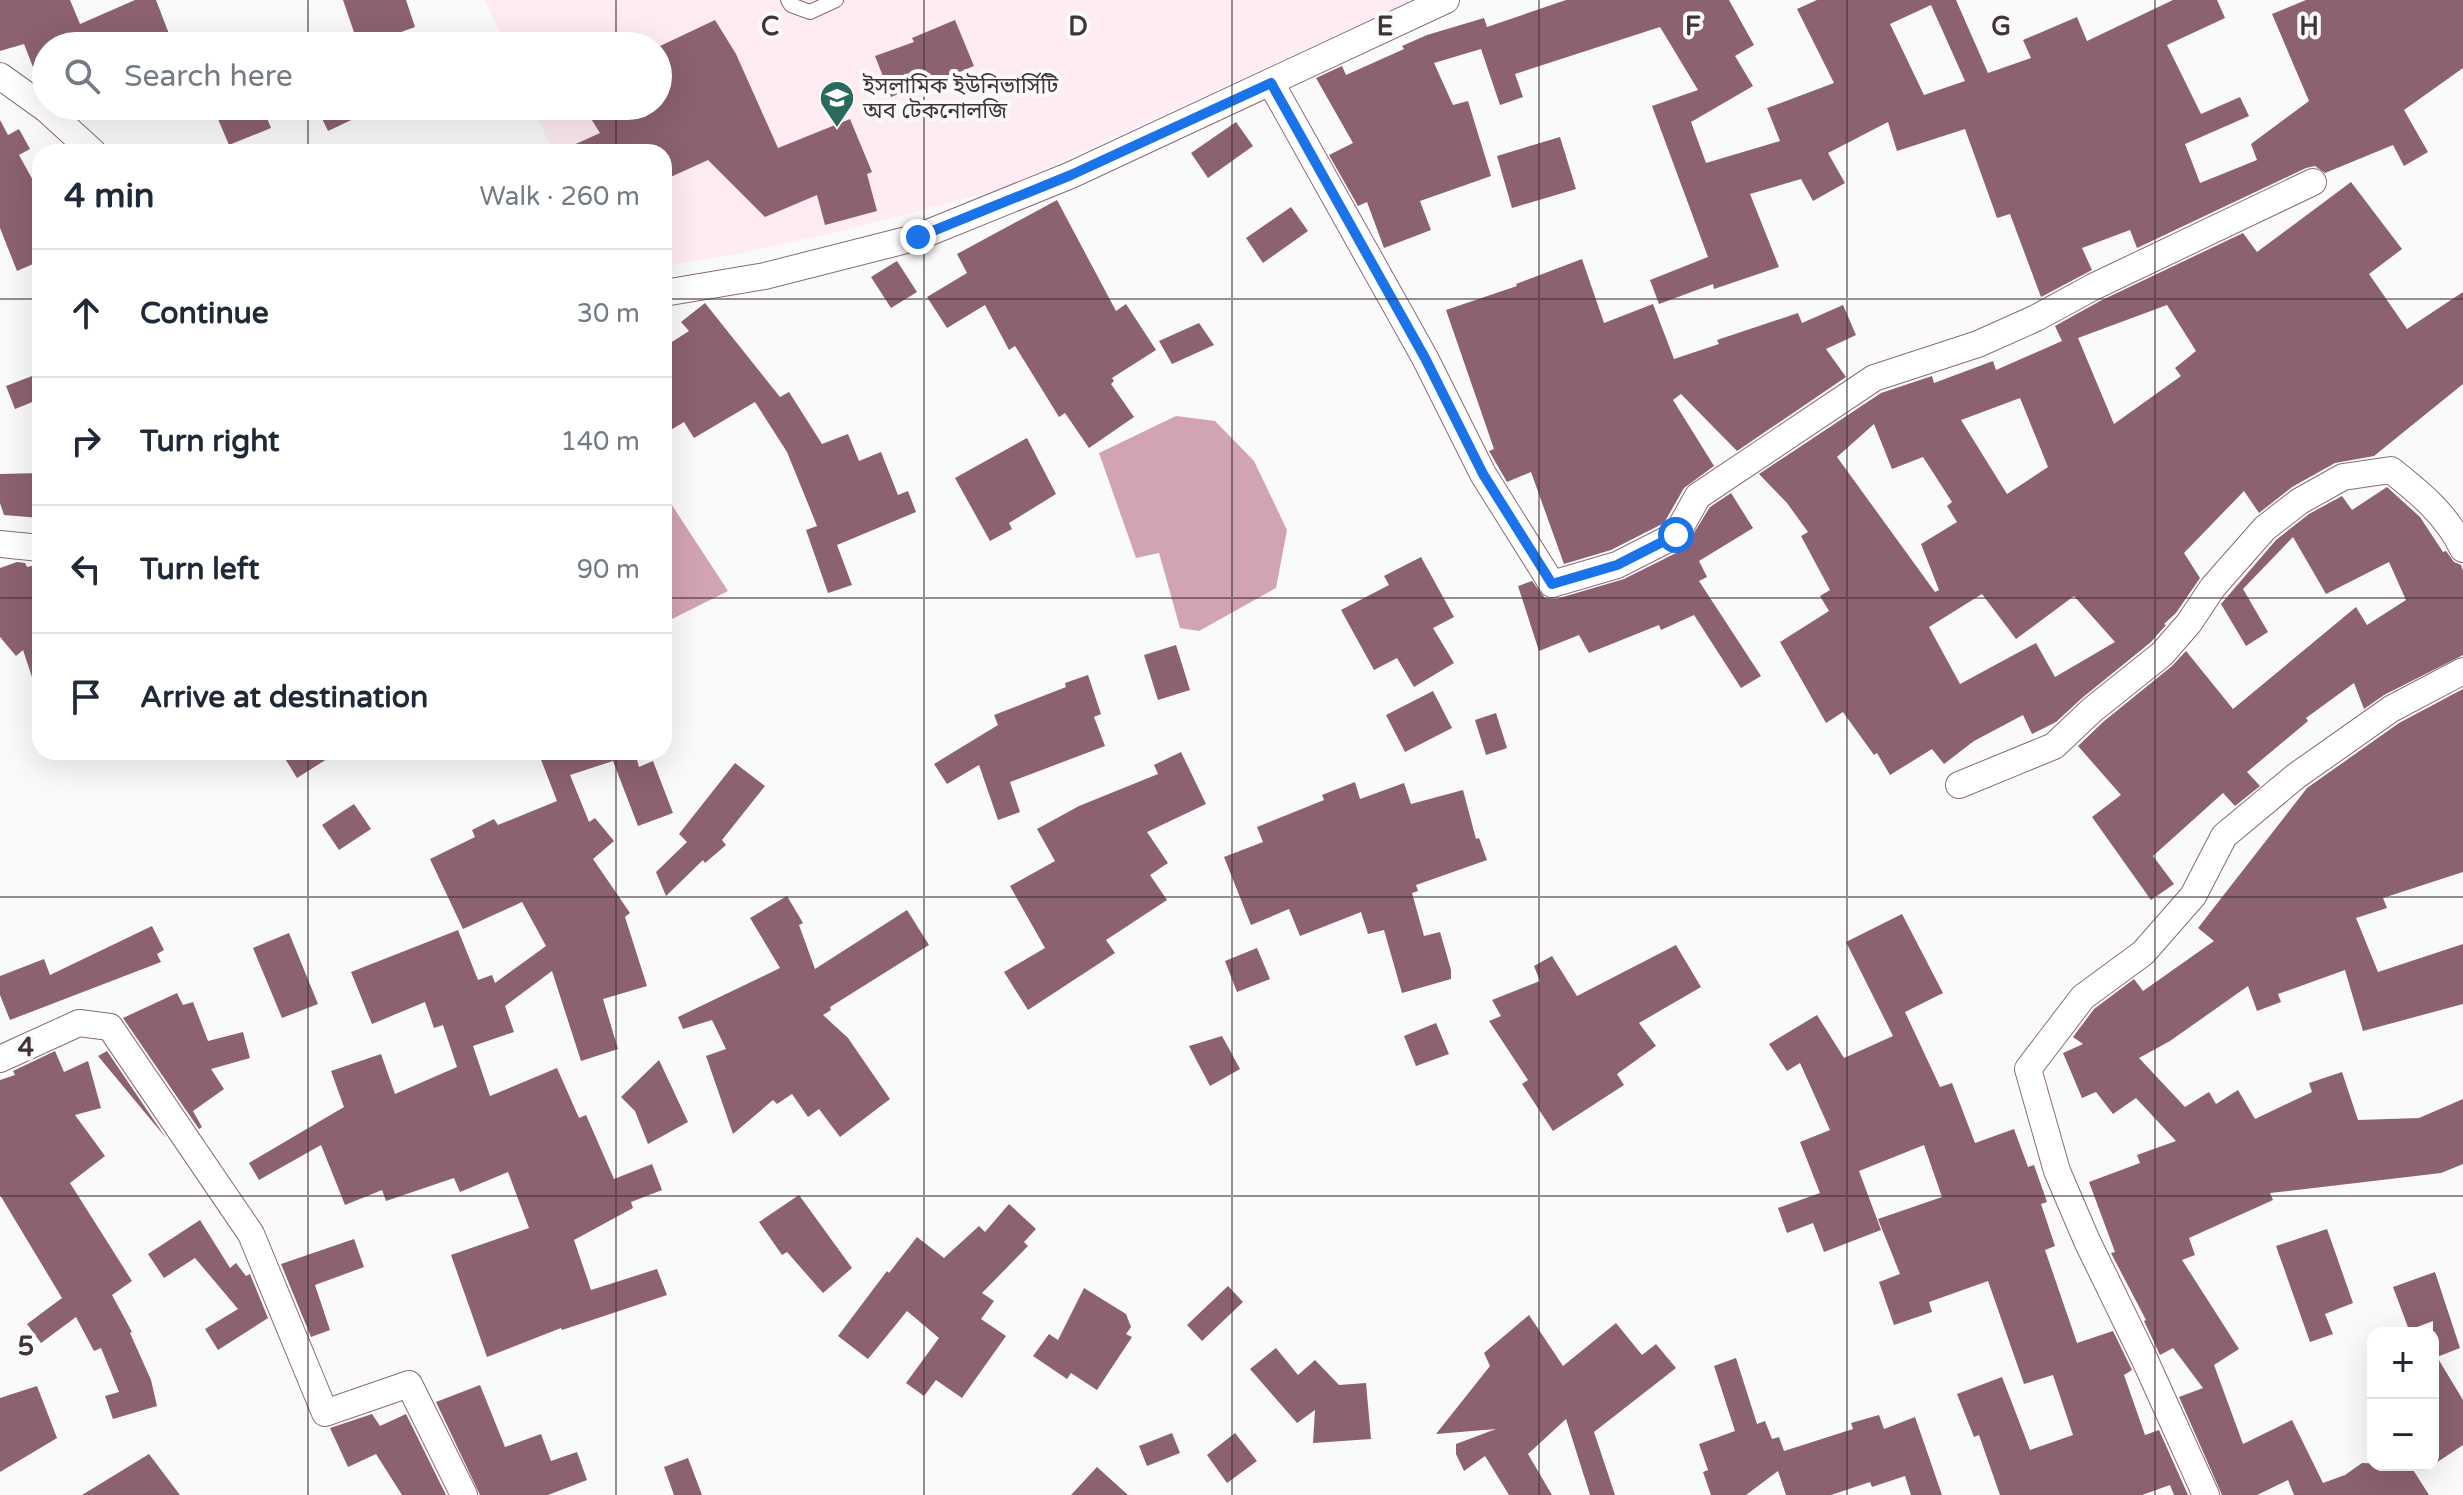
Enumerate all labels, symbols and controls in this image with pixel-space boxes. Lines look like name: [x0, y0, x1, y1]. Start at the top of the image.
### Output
text: C: [761, 11, 779, 42]
text: D: [1068, 11, 1088, 42]
text: E: [1377, 11, 1393, 42]
text: F: [1685, 11, 1701, 42]
text: G: [1991, 11, 2011, 42]
text: H: [2299, 11, 2319, 42]
search box: [32, 32, 672, 120]
icon: search: [60, 54, 104, 98]
text: Search here: [124, 58, 293, 95]
place label: ইসলামিক ইউনিভার্সিটি অব টেকনোলজি: [862, 72, 1059, 124]
school or university icon: ইসলামিক ইউনিভার্সিটি অব টেকনোলজি: [818, 79, 856, 129]
text: 4 min: [64, 176, 155, 217]
text: Walk · 260 m: [480, 181, 640, 212]
route end: [900, 219, 936, 255]
icon: ahead: [64, 291, 108, 335]
text: Continue: [140, 295, 269, 332]
text: 30 m: [577, 298, 640, 329]
icon: right: [64, 419, 108, 463]
text: Turn right: [140, 423, 280, 460]
text: 140 m: [560, 426, 640, 457]
route start: [1658, 517, 1694, 553]
icon: left: [64, 547, 108, 591]
text: Turn left: [140, 551, 259, 588]
text: 90 m: [577, 554, 640, 585]
icon: arrive: [64, 675, 108, 719]
text: Arrive at destination: [140, 679, 428, 716]
text: 4: [18, 1032, 34, 1063]
map controls: [2367, 1327, 2439, 1471]
button: +: [2367, 1327, 2439, 1399]
text: 5: [18, 1331, 34, 1362]
button: −: [2367, 1399, 2439, 1471]

